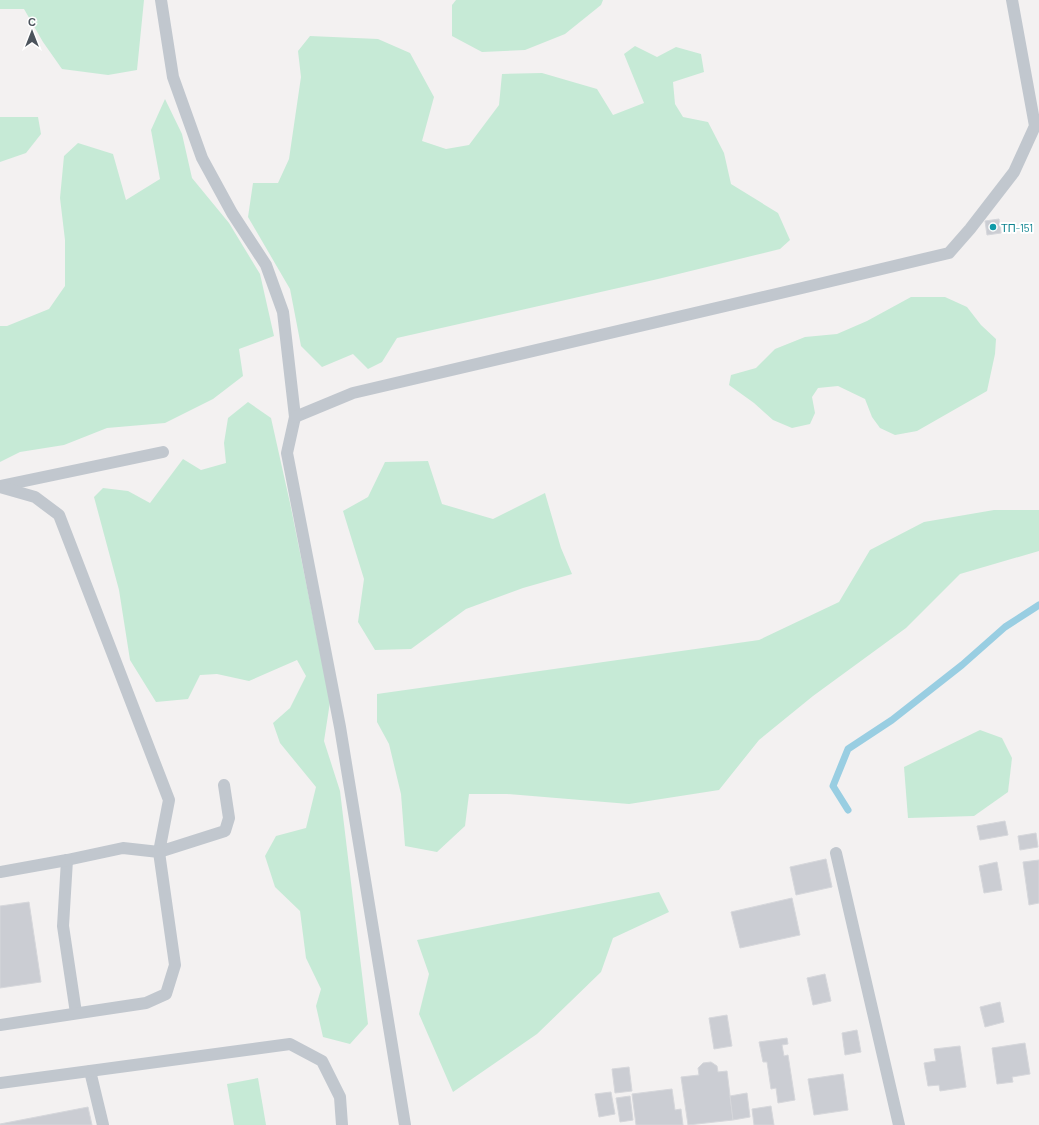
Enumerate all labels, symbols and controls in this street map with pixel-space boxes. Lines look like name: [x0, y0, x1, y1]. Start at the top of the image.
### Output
north arrow: [12, 12, 52, 52]
text: С: [28, 15, 36, 28]
place label: ТП-151: [1001, 221, 1033, 234]
marker: ТП-151: [988, 222, 998, 232]

